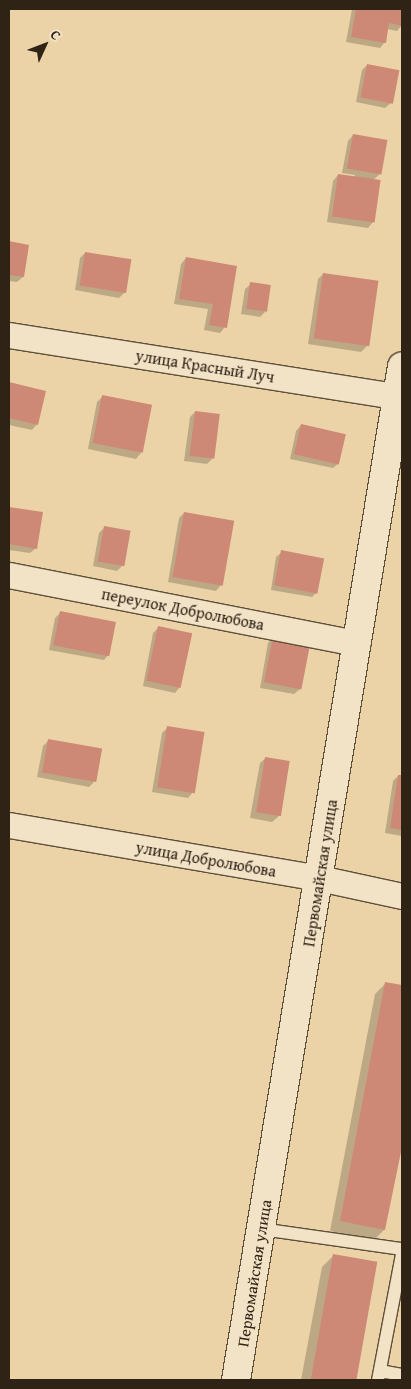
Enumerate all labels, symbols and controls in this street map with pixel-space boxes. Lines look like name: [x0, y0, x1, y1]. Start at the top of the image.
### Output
north arrow: [20, 20, 70, 70]
text: С: [46, 25, 66, 44]
street label: улица Красный Луч: [134, 346, 276, 386]
street label: переулок Добролюбова: [100, 584, 266, 634]
street label: Первомайская улица: [299, 798, 341, 948]
street label: улица Добролюбова: [134, 837, 278, 881]
street label: Первомайская улица: [233, 1198, 275, 1348]

